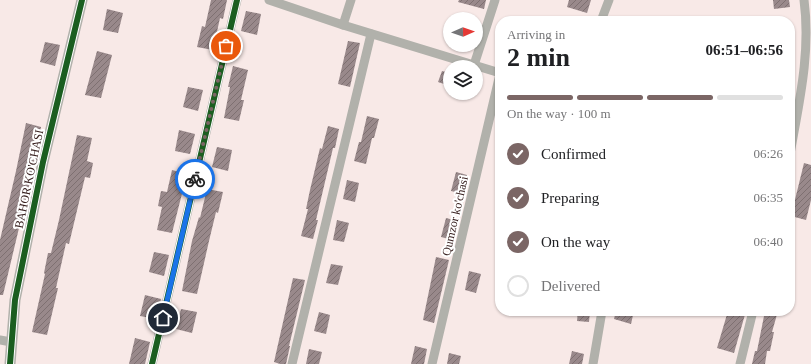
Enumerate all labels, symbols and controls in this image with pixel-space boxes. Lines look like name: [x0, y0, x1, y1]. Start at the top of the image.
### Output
north arrow: [443, 12, 483, 52]
map controls: [443, 12, 483, 100]
text: Arriving in: [507, 27, 565, 42]
pin: [209, 29, 243, 63]
icon: bag: [215, 35, 237, 57]
text: 06:51–06:56: [706, 42, 783, 58]
text: 2 min: [507, 43, 570, 72]
button: layers: [443, 60, 483, 100]
text: On the way · 100 m: [507, 106, 611, 121]
street label: BAHOR KO'CHASI: [12, 128, 46, 230]
icon: check: [507, 143, 529, 165]
text: Confirmed: [541, 146, 606, 162]
text: 06:26: [753, 146, 783, 161]
courier: [175, 159, 215, 199]
icon: bike: [184, 168, 206, 190]
street label: Qumzor ko'chasi: [439, 174, 471, 257]
icon: check: [507, 187, 529, 209]
text: Preparing: [541, 190, 599, 206]
text: 06:35: [753, 190, 783, 205]
icon: check: [507, 231, 529, 253]
text: On the way: [541, 234, 610, 250]
text: 06:40: [753, 234, 783, 249]
text: Delivered: [541, 278, 600, 294]
pin: [146, 301, 180, 335]
icon: home: [152, 307, 174, 329]

